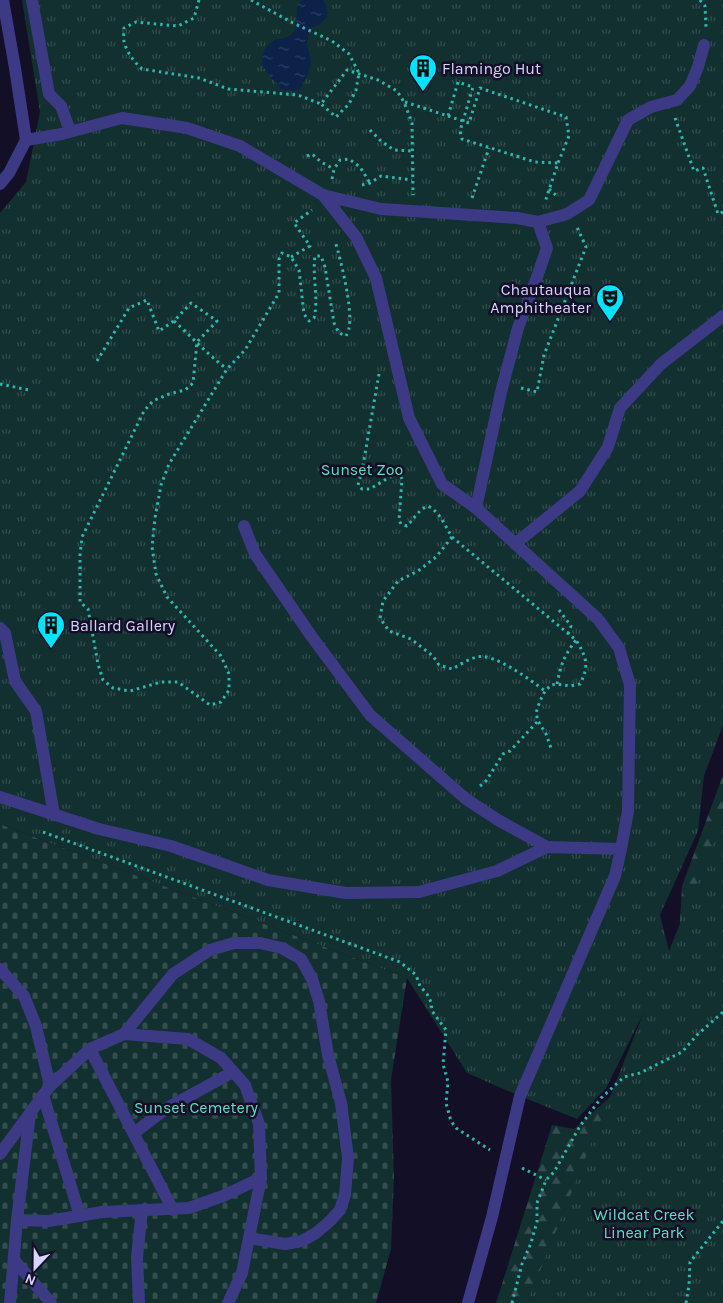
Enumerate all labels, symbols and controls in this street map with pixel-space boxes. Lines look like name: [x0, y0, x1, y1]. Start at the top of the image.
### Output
building icon: Flamingo Hut: [408, 53, 438, 92]
place label: Flamingo Hut: [442, 59, 541, 78]
place label: Chautauqua Amphitheater: [490, 280, 591, 317]
theatre icon: Chautauqua Amphitheater: [595, 283, 625, 322]
park label: Sunset Zoo: [321, 460, 403, 479]
building icon: Ballard Gallery: [36, 610, 66, 649]
place label: Ballard Gallery: [70, 616, 176, 635]
park label: Sunset Cemetery: [134, 1098, 259, 1117]
park label: Wildcat Creek Linear Park: [594, 1205, 694, 1242]
north arrow: [10, 1243, 60, 1293]
text: N: [22, 1270, 38, 1289]

